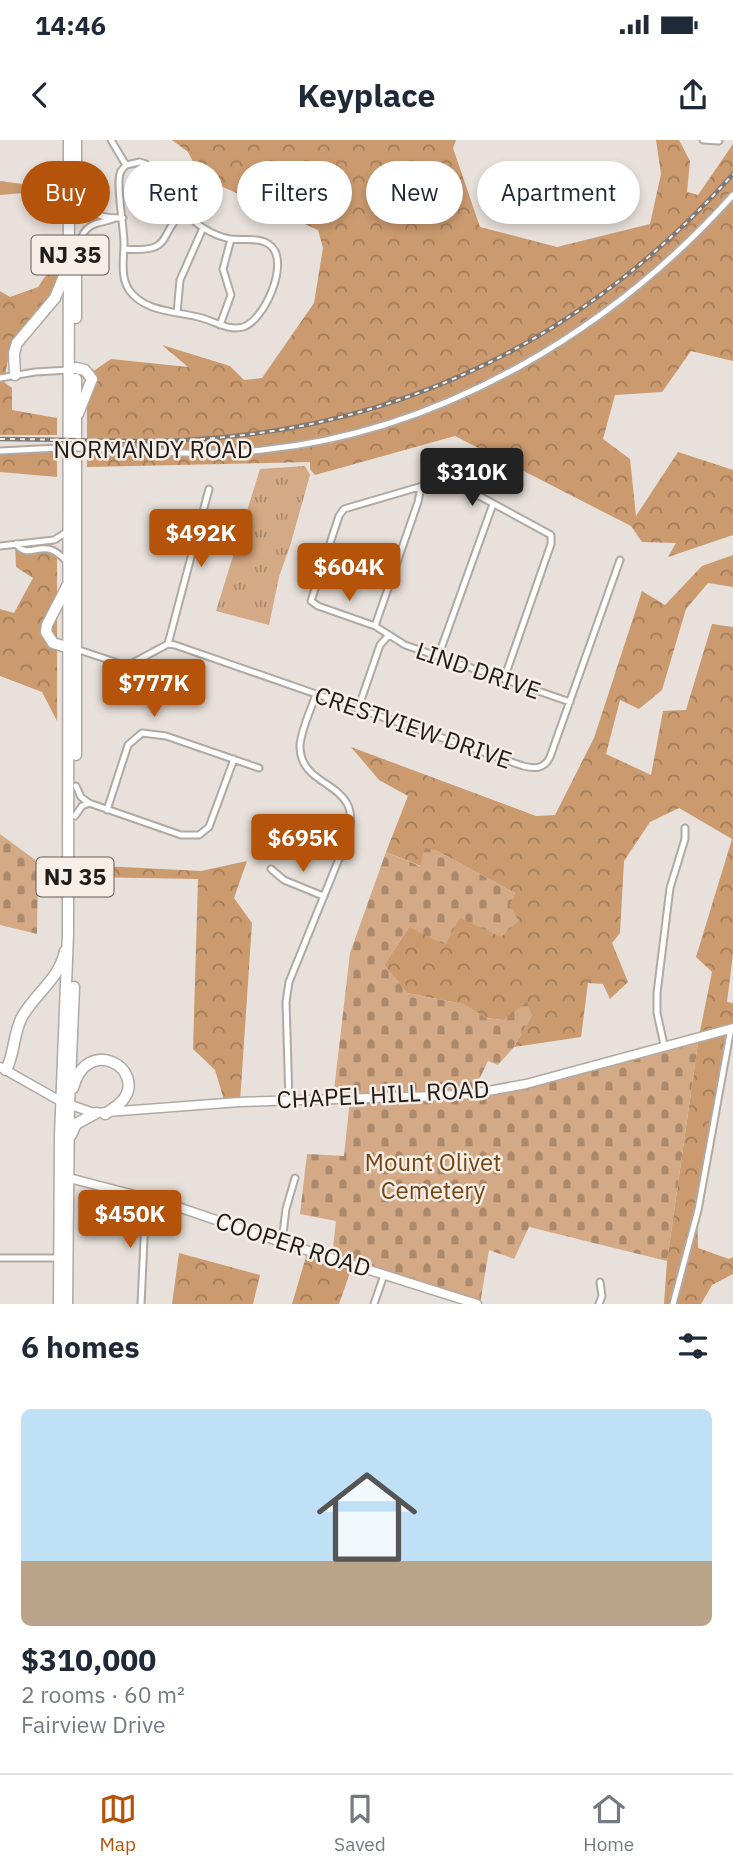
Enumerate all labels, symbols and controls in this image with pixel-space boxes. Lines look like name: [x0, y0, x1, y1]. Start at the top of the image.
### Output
text: 14:46: [35, 8, 106, 42]
text: Keyplace: [297, 74, 436, 116]
icon: back: [21, 76, 59, 114]
icon: share: [674, 76, 712, 114]
chip: Buy: [21, 161, 110, 224]
chip: Rent: [124, 161, 223, 224]
chip: Filters: [237, 161, 352, 224]
chip: New: [366, 161, 463, 224]
chip: Apartment: [477, 161, 640, 224]
road number: NJ 35: [32, 236, 108, 274]
street label: NORMANDY ROAD: [53, 433, 253, 465]
pin: $310K: [423, 448, 521, 508]
text: $310K: [436, 456, 508, 486]
pin: $492K: [152, 510, 250, 569]
text: $492K: [165, 517, 237, 547]
pin: $604K: [300, 544, 398, 603]
text: $604K: [313, 551, 385, 581]
street label: LIND DRIVE: [412, 634, 545, 706]
pin: $777K: [105, 660, 203, 719]
text: $777K: [118, 667, 190, 697]
street label: CRESTVIEW DRIVE: [310, 678, 516, 776]
pin: $695K: [254, 814, 352, 874]
text: $695K: [267, 822, 339, 852]
road number: NJ 35: [36, 858, 114, 897]
street label: CHAPEL HILL ROAD: [276, 1072, 490, 1116]
park label: Mount Olivet Cemetery: [364, 1146, 502, 1206]
pin: $450K: [81, 1190, 179, 1250]
text: $450K: [94, 1198, 166, 1228]
street label: COOPER ROAD: [212, 1204, 375, 1284]
text: 6 homes: [21, 1327, 140, 1366]
icon: filters: [674, 1327, 712, 1365]
icon: home: [304, 1454, 430, 1580]
text: $310,000: [21, 1640, 156, 1679]
text: 2 rooms · 60 m²: [21, 1679, 185, 1709]
text: Fairview Drive: [21, 1709, 166, 1739]
tab: Map: [99, 1790, 137, 1856]
tab: Saved: [334, 1790, 386, 1856]
tab: Home: [583, 1790, 634, 1856]

